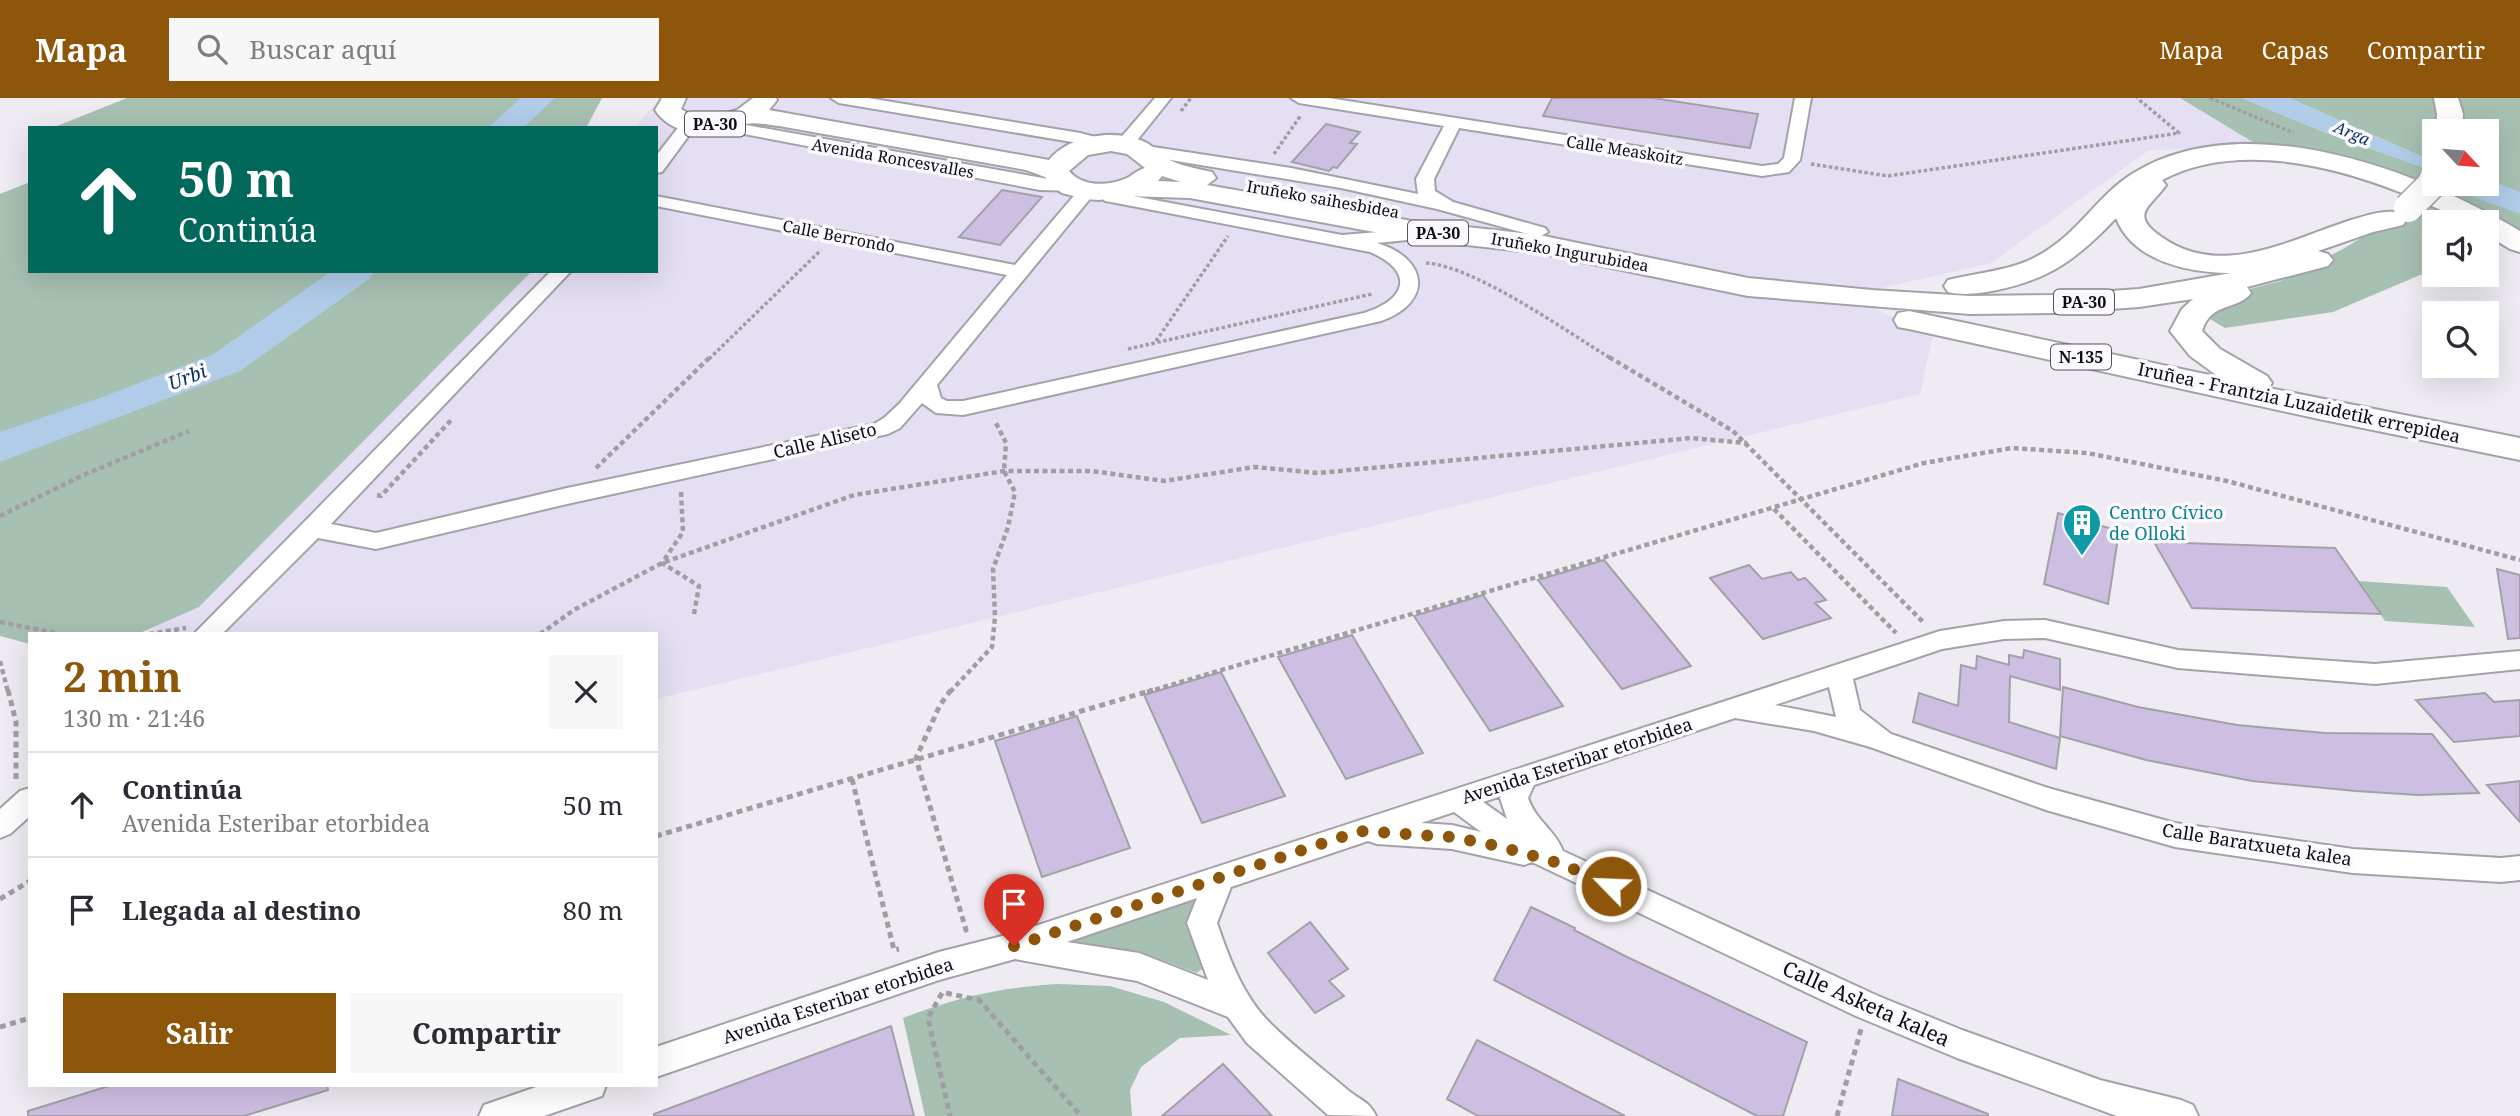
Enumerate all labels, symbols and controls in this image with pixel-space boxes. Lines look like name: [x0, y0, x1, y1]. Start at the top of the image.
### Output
search box: [169, 18, 659, 81]
text: Mapa: [35, 27, 127, 72]
icon: search: [193, 30, 231, 68]
text: Buscar aquí: [249, 31, 396, 67]
text: Mapa: [2159, 33, 2223, 66]
text: Capas: [2261, 33, 2329, 66]
text: Compartir: [2367, 33, 2485, 66]
road number: PA-30: [685, 112, 745, 136]
water label: Arga: [2330, 115, 2374, 151]
north arrow: [2422, 119, 2499, 196]
map controls: [2422, 119, 2499, 378]
street label: Calle Measkoitz: [1565, 130, 1685, 170]
street label: Avenida Roncesvalles: [810, 133, 976, 183]
text: 50 m: [178, 145, 294, 211]
icon: ahead: [63, 154, 154, 245]
street label: Iruñeko saihesbidea: [1245, 175, 1401, 223]
text: Continúa: [178, 208, 317, 251]
button: sound: [2422, 210, 2499, 287]
street label: Calle Berrondo: [781, 214, 897, 258]
road number: PA-30: [1408, 220, 1468, 246]
street label: Iruñeko Ingurubidea: [1489, 227, 1651, 277]
road number: PA-30: [2054, 290, 2114, 314]
button: search: [2422, 301, 2499, 378]
road number: N-135: [2051, 344, 2111, 370]
street label: Iruñea - Frantzia Luzaidetik errepidea: [2136, 356, 2463, 448]
water label: Urbi: [164, 358, 210, 396]
street label: Calle Aliseto: [771, 417, 879, 464]
place label: Centro Cívico de Olloki: [2109, 500, 2223, 545]
building icon: Centro Cívico de Olloki: [2061, 502, 2103, 557]
text: 2 min: [63, 647, 182, 704]
button: close: [549, 655, 623, 729]
text: 130 m · 21:46: [63, 702, 205, 734]
street label: Avenida Esteribar etorbidea: [1458, 711, 1695, 809]
text: Continúa: [122, 771, 243, 807]
icon: ahead: [63, 786, 101, 824]
text: 50 m: [563, 787, 623, 823]
text: Avenida Esteribar etorbidea: [122, 807, 430, 839]
street label: Calle Baratxueta kalea: [2161, 817, 2354, 871]
position arrow: [1574, 849, 1648, 923]
pin: [984, 874, 1044, 946]
icon: arrive: [995, 885, 1033, 923]
icon: arrive: [63, 891, 101, 929]
text: Llegada al destino: [122, 892, 361, 928]
text: 80 m: [563, 892, 623, 928]
street label: Avenida Esteribar etorbidea: [719, 951, 956, 1049]
street label: Calle Asketa kalea: [1778, 954, 1954, 1053]
button: Salir: [63, 993, 336, 1073]
button: Compartir: [350, 993, 623, 1073]

